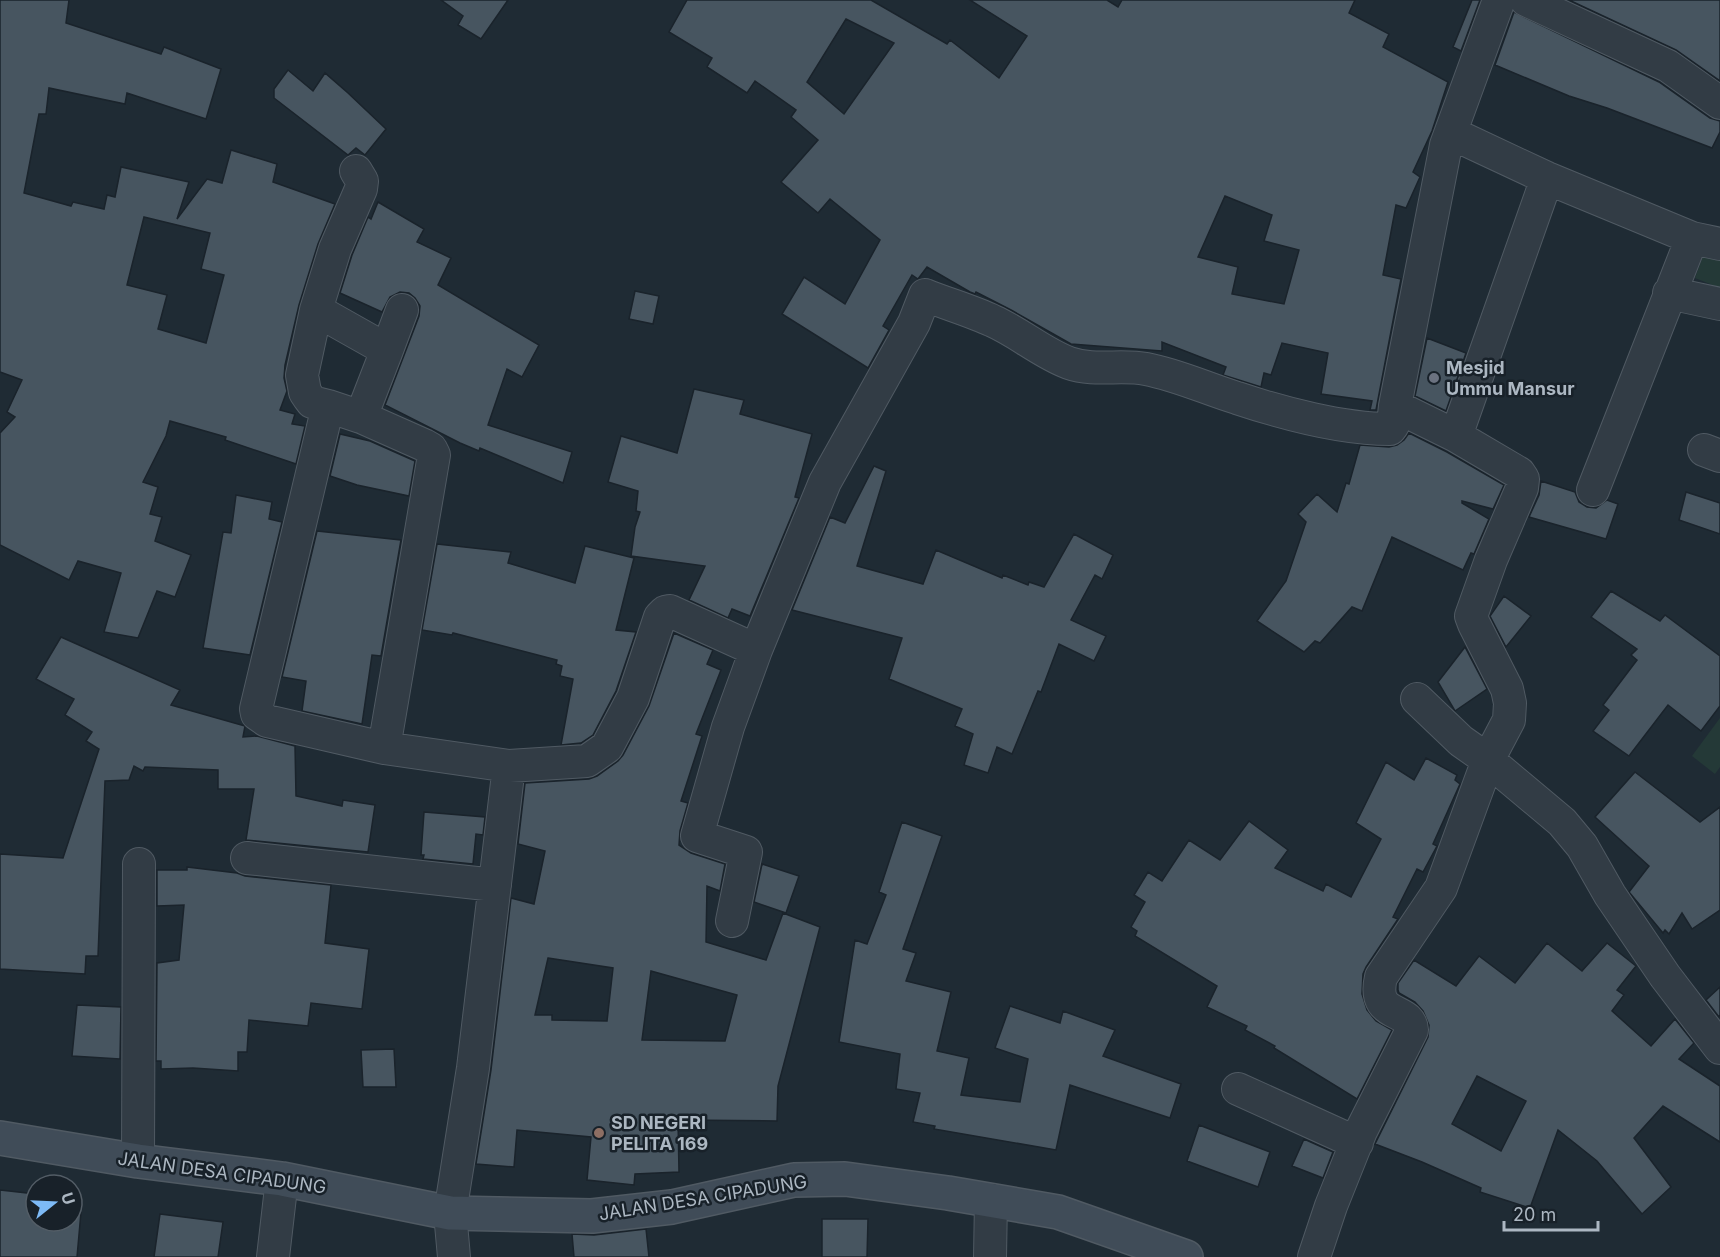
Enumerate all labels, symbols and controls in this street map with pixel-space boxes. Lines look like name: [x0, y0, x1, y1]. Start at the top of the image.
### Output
place label: Mesjid Ummu Mansur: [1446, 357, 1575, 399]
marker: Mesjid Ummu Mansur: [1427, 371, 1441, 385]
place label: SD NEGERI PELITA 169: [611, 1112, 708, 1154]
marker: SD NEGERI PELITA 169: [592, 1126, 606, 1140]
street label: JALAN DESA CIPADUNG: [116, 1147, 328, 1198]
street label: JALAN DESA CIPADUNG: [597, 1171, 808, 1224]
north arrow: [24, 1173, 84, 1233]
text: U: [57, 1190, 80, 1207]
scale bar: [1504, 1194, 1598, 1232]
text: 20 m: [1513, 1204, 1556, 1225]

